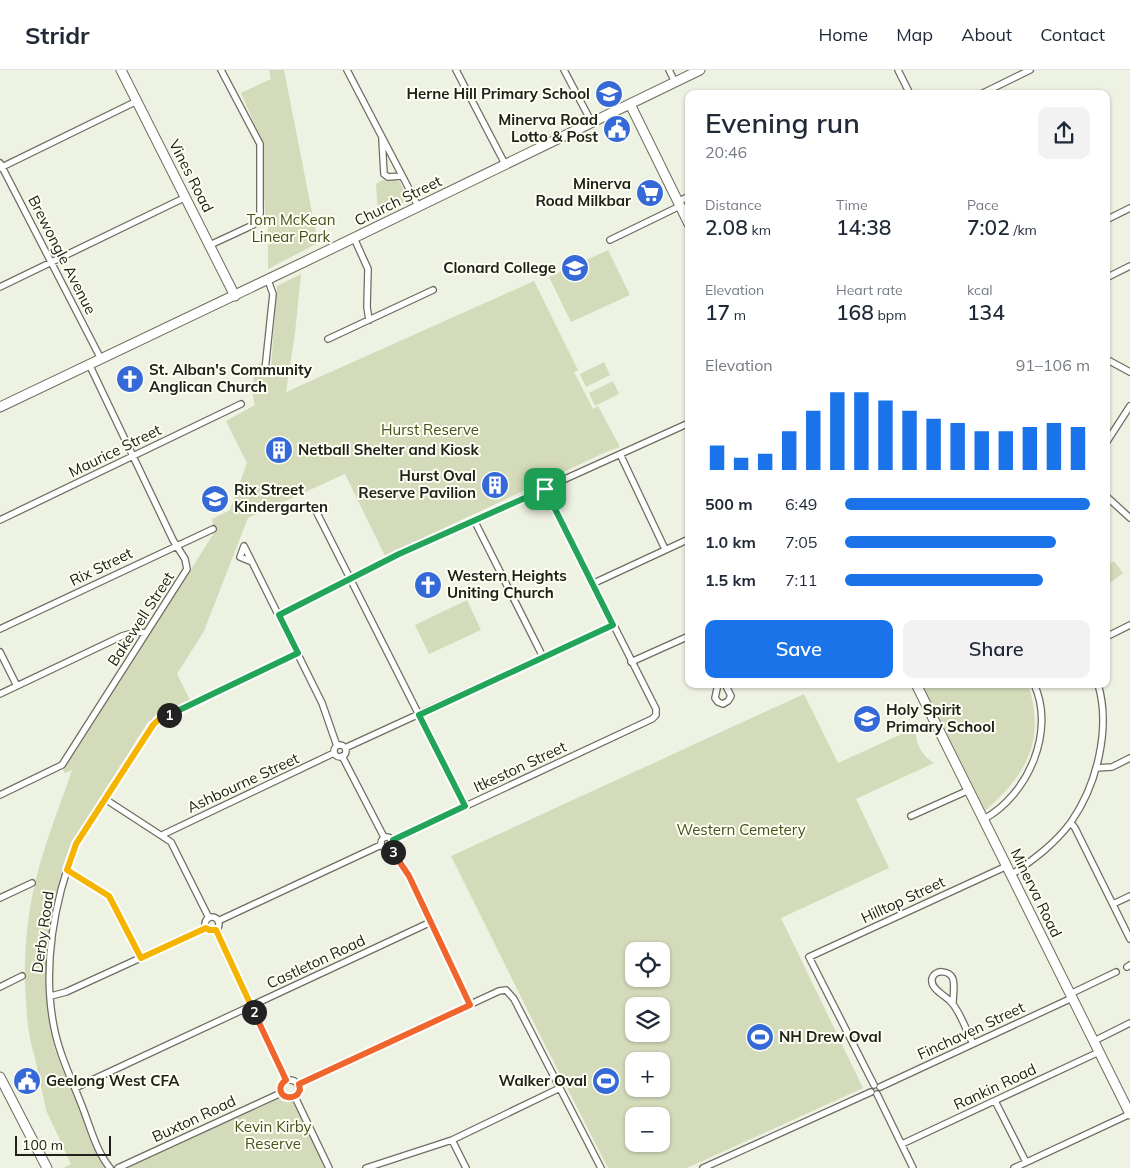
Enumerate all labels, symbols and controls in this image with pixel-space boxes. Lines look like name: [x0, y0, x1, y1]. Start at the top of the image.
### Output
text: Stridr: [25, 20, 89, 50]
text: Home: [818, 23, 868, 46]
text: Map: [896, 23, 933, 46]
text: About: [961, 23, 1012, 46]
text: Contact: [1040, 23, 1105, 46]
school or university icon: Herne Hill Primary School: [594, 79, 624, 109]
place label: Herne Hill Primary School: [406, 84, 590, 103]
text: Evening run: [705, 105, 860, 140]
button: share: [1038, 107, 1090, 159]
place label: Minerva Road Lotto & Post: [498, 110, 598, 146]
public building icon: Minerva Road Lotto & Post: [602, 114, 632, 144]
street label: Vines Road: [165, 136, 218, 215]
text: 20:46: [705, 142, 747, 162]
street label: Church Street: [351, 171, 444, 230]
place label: Minerva Road Milkbar: [535, 174, 631, 210]
supermarket icon: Minerva Road Milkbar: [635, 178, 665, 208]
street label: Brewongle Avenue: [24, 192, 101, 317]
text: Distance: [705, 196, 762, 214]
text: Time: [836, 196, 868, 214]
text: Pace: [967, 196, 999, 214]
park label: Tom McKean Linear Park: [246, 210, 336, 246]
text: 2.08: [705, 214, 748, 240]
text: 14:38: [836, 214, 891, 240]
text: 7:02: [967, 214, 1010, 240]
text: km: [748, 221, 771, 239]
text: /km: [1010, 221, 1037, 239]
school or university icon: Clonard College: [560, 253, 590, 283]
place label: Clonard College: [443, 258, 556, 277]
text: Elevation: [705, 281, 764, 299]
text: Heart rate: [836, 281, 903, 299]
text: kcal: [967, 281, 993, 299]
text: 17: [705, 299, 730, 325]
text: 168: [836, 299, 874, 325]
text: 134: [967, 299, 1005, 325]
text: m: [730, 306, 746, 324]
text: bpm: [874, 306, 907, 324]
text: Elevation: [705, 355, 773, 375]
text: 91–106 m: [1016, 355, 1090, 375]
place label: St. Alban's Community Anglican Church: [149, 360, 313, 396]
church icon: St. Alban's Community Anglican Church: [115, 364, 145, 394]
street label: Maurice Street: [66, 420, 164, 481]
park label: Hurst Reserve: [381, 420, 479, 439]
building icon: Netball Shelter and Kiosk: [264, 435, 294, 465]
place label: Netball Shelter and Kiosk: [298, 440, 479, 459]
place label: Hurst Oval Reserve Pavilion: [358, 466, 476, 502]
pin: [524, 468, 566, 510]
building icon: Hurst Oval Reserve Pavilion: [480, 470, 510, 500]
icon: arrive: [531, 475, 559, 503]
place label: Rix Street Kindergarten: [234, 480, 328, 516]
school or university icon: Rix Street Kindergarten: [200, 484, 230, 514]
text: 500 m: [705, 494, 753, 514]
text: 6:49: [785, 494, 817, 514]
text: 1.0 km: [705, 532, 756, 552]
text: 7:05: [785, 532, 817, 552]
street label: Rix Street: [66, 543, 135, 590]
place label: Western Heights Uniting Church: [447, 566, 567, 602]
street label: Bakewell Street: [103, 568, 178, 669]
church icon: Western Heights Uniting Church: [413, 570, 443, 600]
text: 1.5 km: [705, 570, 756, 590]
text: 7:11: [785, 570, 817, 590]
button: Save: [705, 620, 893, 678]
button: Share: [903, 620, 1090, 678]
place label: Holy Spirit Primary School: [886, 700, 995, 736]
pin: 1: [156, 702, 182, 728]
school or university icon: Holy Spirit Primary School: [852, 704, 882, 734]
text: 1: [165, 706, 174, 724]
street label: Itkeston Street: [470, 737, 569, 796]
street label: Ashbourne Street: [184, 748, 302, 817]
park label: Western Cemetery: [676, 820, 806, 839]
pin: 3: [380, 840, 406, 864]
text: 3: [389, 843, 398, 861]
street label: Minerva Road: [1007, 845, 1066, 940]
street label: Hilltop Street: [858, 872, 948, 927]
street label: Derby Road: [27, 890, 58, 974]
street label: Castleton Road: [263, 930, 368, 993]
map controls: [625, 942, 670, 1152]
button: locate: [625, 942, 670, 987]
button: layers: [625, 997, 670, 1042]
street label: Finchaven Street: [914, 997, 1027, 1064]
pin: 2: [242, 1000, 266, 1024]
text: 2: [250, 1003, 259, 1021]
sports icon: NH Drew Oval: [745, 1022, 775, 1052]
place label: NH Drew Oval: [779, 1027, 882, 1046]
button: +: [625, 1052, 670, 1097]
street label: Rankin Road: [950, 1059, 1039, 1114]
public building icon: Geelong West CFA: [12, 1066, 42, 1096]
sports icon: Walker Oval: [591, 1066, 621, 1096]
place label: Geelong West CFA: [46, 1071, 180, 1090]
place label: Walker Oval: [498, 1071, 587, 1090]
street label: Buxton Road: [149, 1091, 239, 1146]
button: −: [625, 1107, 670, 1152]
park label: Kevin Kirby Reserve: [234, 1117, 312, 1153]
scale bar: [15, 1133, 111, 1156]
text: 100 m: [22, 1136, 63, 1154]

